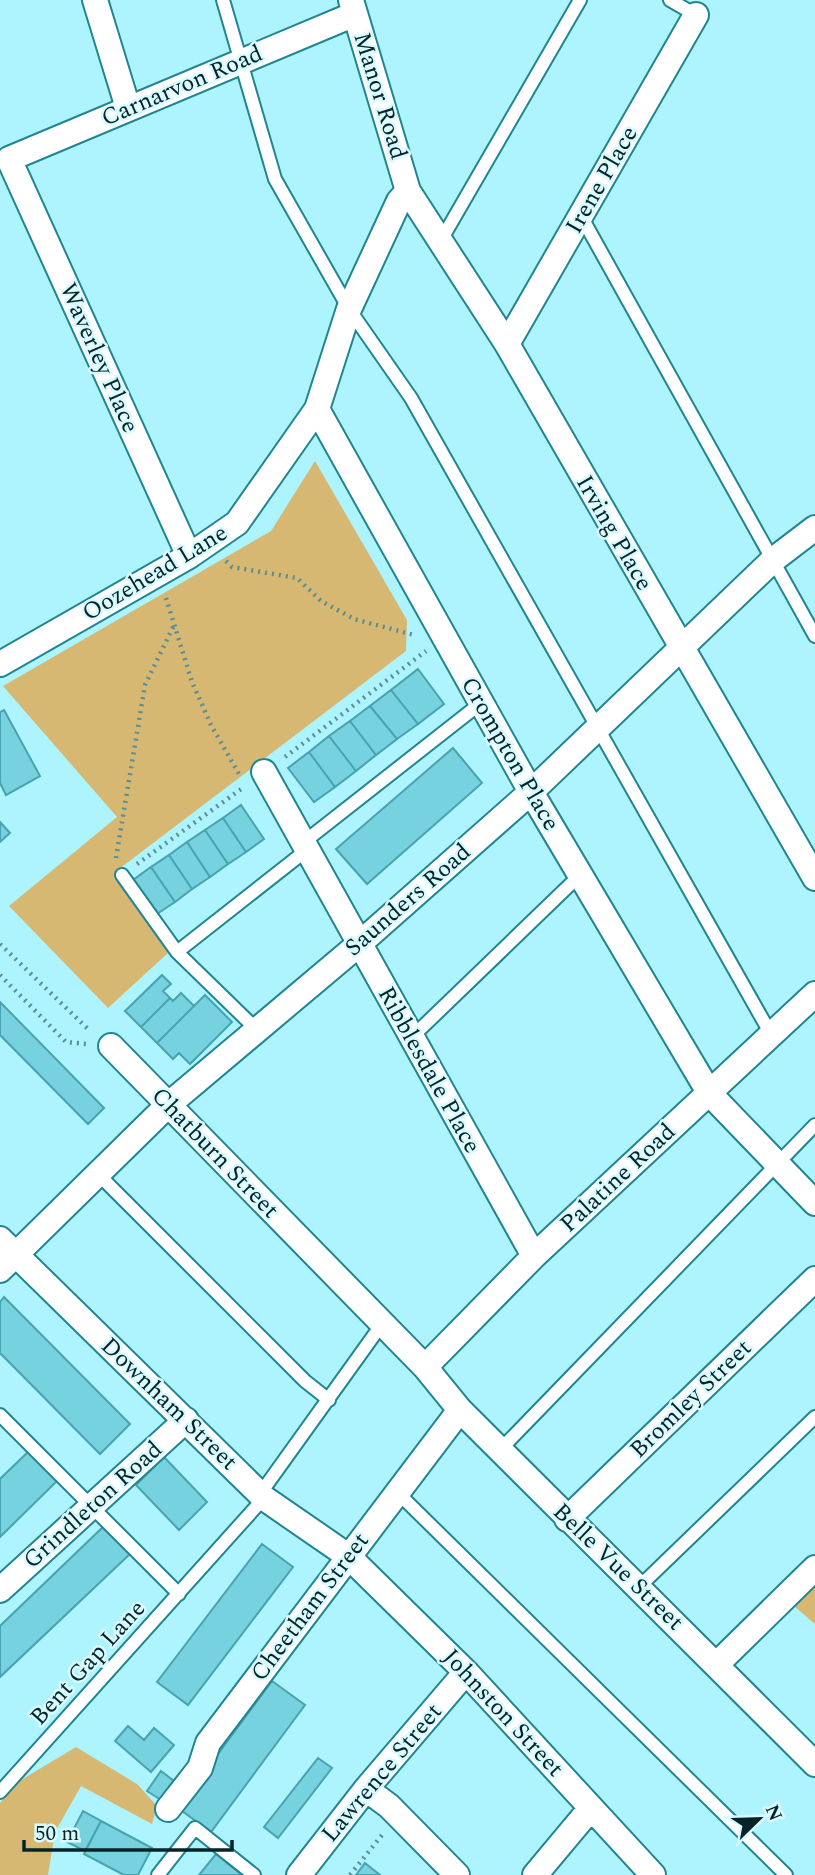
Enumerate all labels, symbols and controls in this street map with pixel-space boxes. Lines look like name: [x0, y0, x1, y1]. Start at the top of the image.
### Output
street label: Manor Road: [344, 28, 416, 164]
street label: Carnarvon Road: [96, 36, 268, 136]
street label: Irene Place: [557, 119, 647, 241]
street label: Waverley Place: [50, 277, 148, 439]
street label: Irving Place: [566, 469, 662, 597]
street label: Oozehead Lane: [75, 515, 235, 631]
street label: Crompton Place: [451, 670, 569, 838]
street label: Saunders Road: [337, 835, 479, 965]
street label: Ribblesdale Place: [368, 980, 490, 1160]
street label: Chatburn Street: [143, 1079, 287, 1227]
street label: Palatine Road: [552, 1115, 684, 1241]
street label: Downham Street: [92, 1329, 246, 1479]
street label: Bromley Street: [622, 1331, 760, 1467]
street label: Grindleton Road: [15, 1432, 171, 1578]
street label: Belle Vue Street: [544, 1495, 692, 1639]
street label: Cheetham Street: [242, 1525, 378, 1689]
street label: Bent Gap Lane: [22, 1592, 154, 1734]
street label: Johnston Street: [434, 1641, 572, 1785]
street label: Lawrence Street: [313, 1695, 451, 1851]
north arrow: [724, 1784, 794, 1854]
text: N: [757, 1800, 790, 1826]
scale bar: [24, 1808, 233, 1852]
text: 50 m: [35, 1818, 79, 1850]

